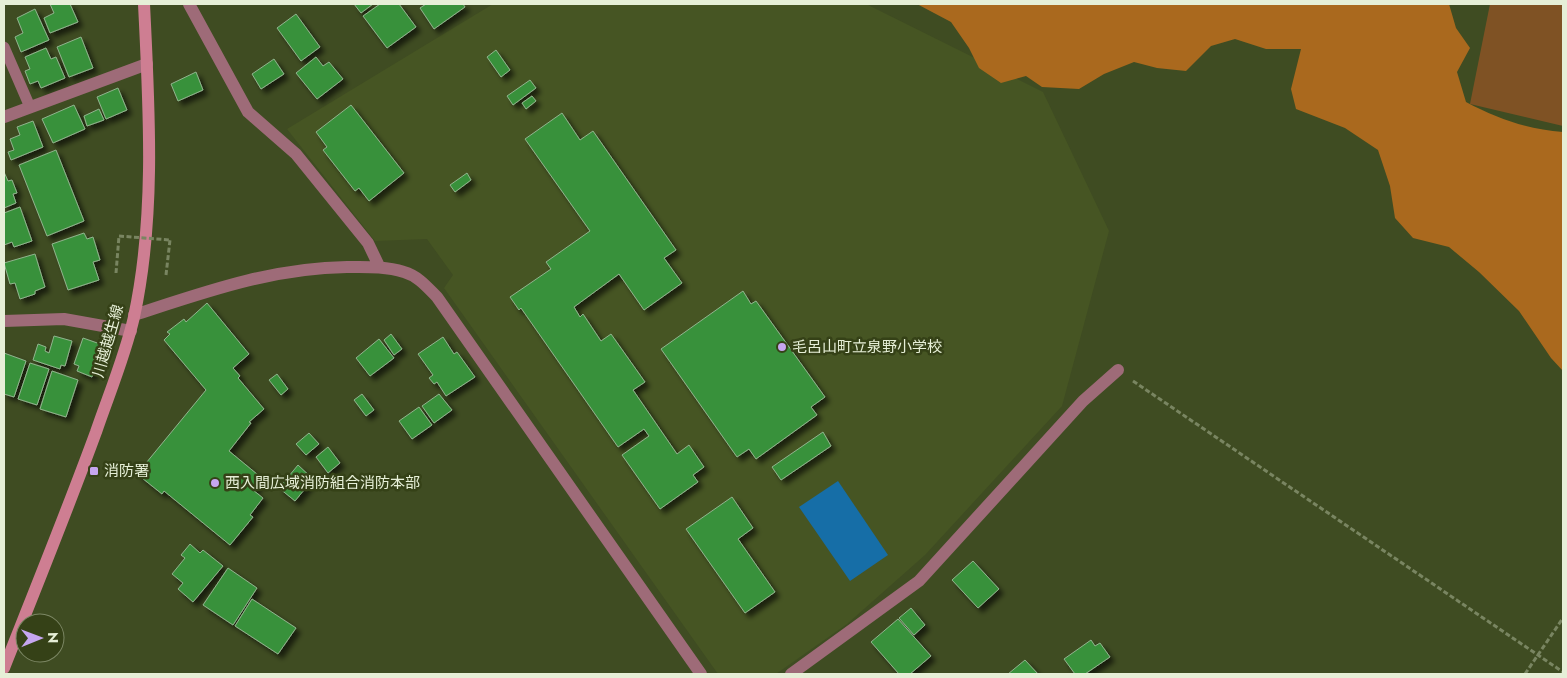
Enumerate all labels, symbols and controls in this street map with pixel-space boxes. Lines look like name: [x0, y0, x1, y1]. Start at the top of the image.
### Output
street label: 川越越生線: [87, 302, 129, 380]
place label: 毛呂山町立泉野小学校: [792, 336, 942, 358]
marker: 毛呂山町立泉野小学校: [776, 341, 788, 353]
place label: 消防署: [104, 460, 149, 482]
marker: 消防署: [88, 465, 100, 477]
place label: 西入間広域消防組合消防本部: [225, 472, 420, 494]
marker: 西入間広域消防組合消防本部: [209, 477, 221, 489]
north arrow: [15, 613, 65, 663]
text: N: [43, 632, 63, 644]

